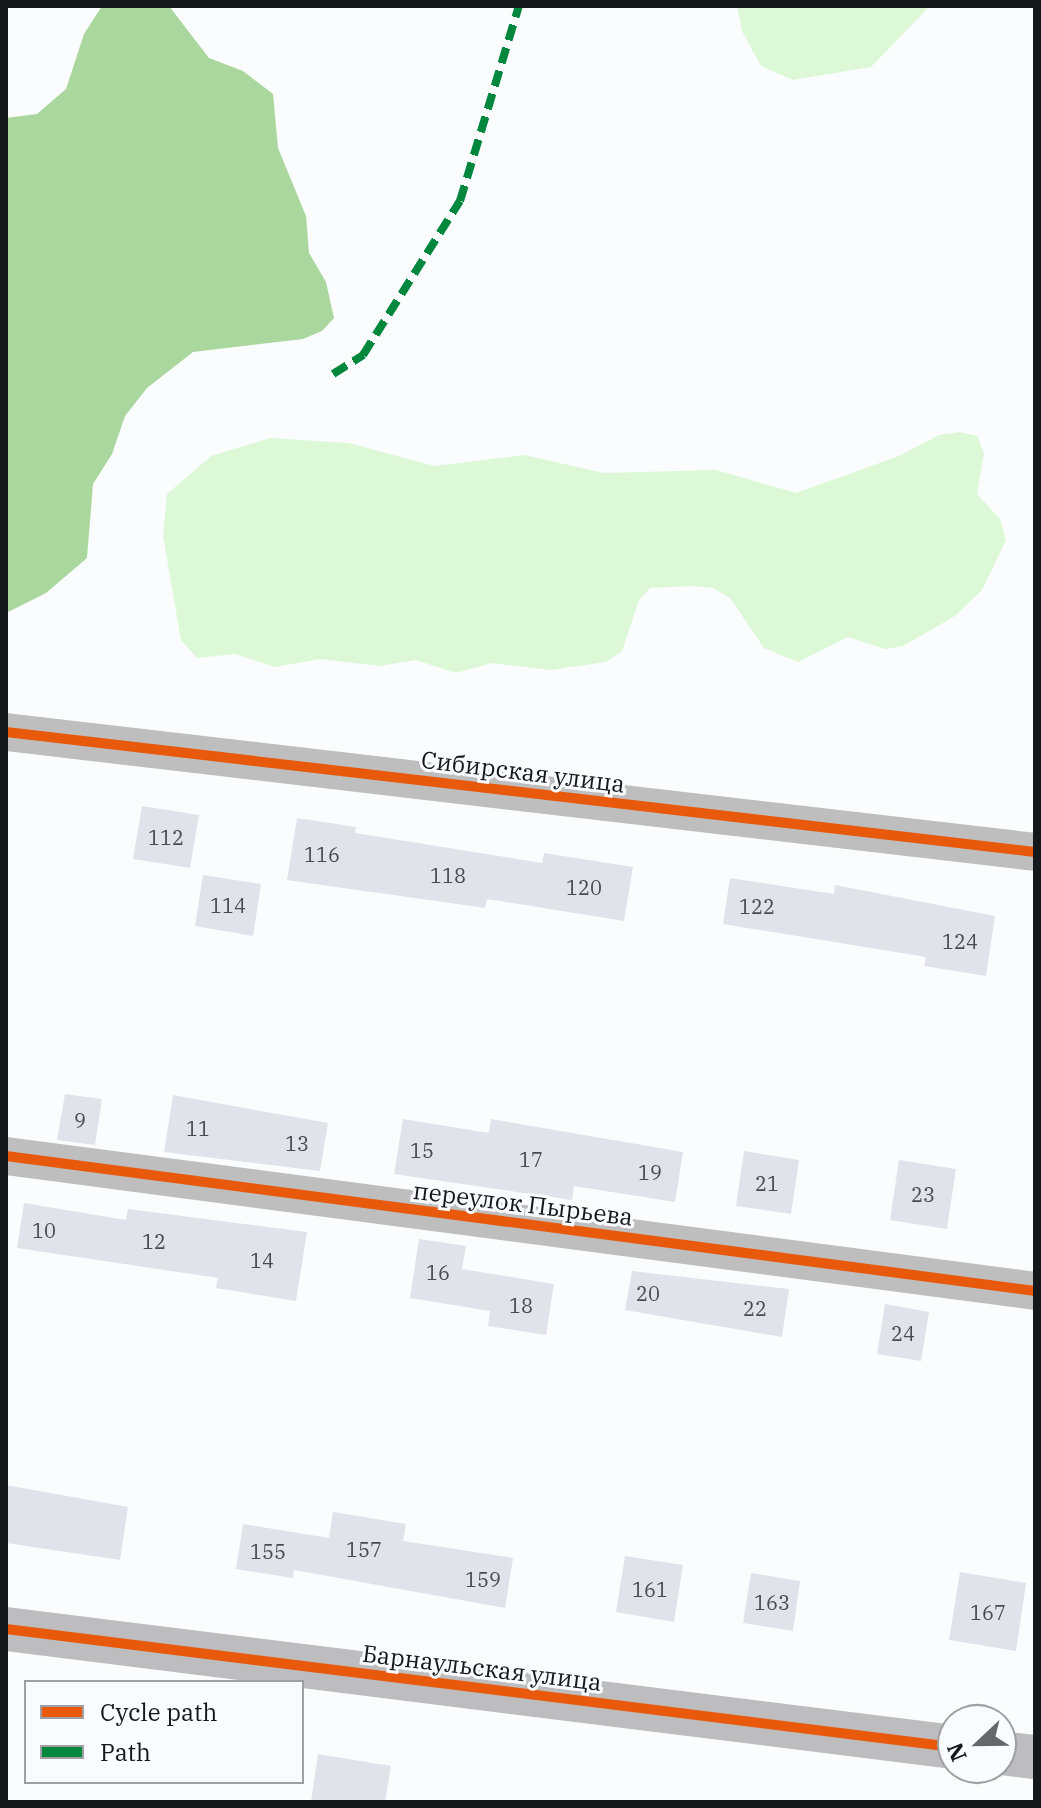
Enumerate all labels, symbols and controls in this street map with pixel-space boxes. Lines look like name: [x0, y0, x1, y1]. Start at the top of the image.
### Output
street label: Сибирская улица: [419, 745, 627, 799]
house number: 112: [148, 825, 184, 849]
house number: 116: [304, 842, 340, 866]
house number: 118: [430, 863, 466, 887]
house number: 120: [566, 875, 602, 899]
house number: 114: [210, 893, 246, 917]
house number: 122: [739, 894, 775, 918]
house number: 124: [942, 929, 978, 953]
house number: 9: [74, 1108, 86, 1132]
house number: 11: [186, 1116, 210, 1140]
house number: 13: [285, 1131, 309, 1155]
house number: 15: [410, 1138, 434, 1162]
house number: 17: [519, 1147, 543, 1171]
house number: 19: [638, 1160, 662, 1184]
house number: 21: [755, 1171, 779, 1195]
street label: переулок Пырьева: [411, 1176, 635, 1232]
house number: 23: [911, 1182, 935, 1206]
house number: 10: [32, 1218, 56, 1242]
house number: 12: [142, 1229, 166, 1253]
house number: 14: [250, 1248, 274, 1272]
house number: 16: [426, 1260, 450, 1284]
house number: 20: [636, 1281, 660, 1305]
house number: 18: [509, 1293, 533, 1317]
house number: 22: [743, 1296, 767, 1320]
house number: 24: [891, 1321, 915, 1345]
house number: 157: [346, 1537, 382, 1561]
house number: 155: [250, 1539, 286, 1563]
house number: 159: [465, 1567, 501, 1591]
house number: 161: [632, 1577, 668, 1601]
house number: 163: [754, 1590, 790, 1614]
house number: 167: [970, 1600, 1006, 1624]
street label: Барнаульская улица: [361, 1639, 603, 1697]
legend: [24, 1680, 304, 1784]
text: Cycle path: [100, 1696, 217, 1728]
north arrow: [937, 1704, 1017, 1784]
text: Path: [100, 1736, 151, 1768]
text: N: [939, 1739, 973, 1766]

